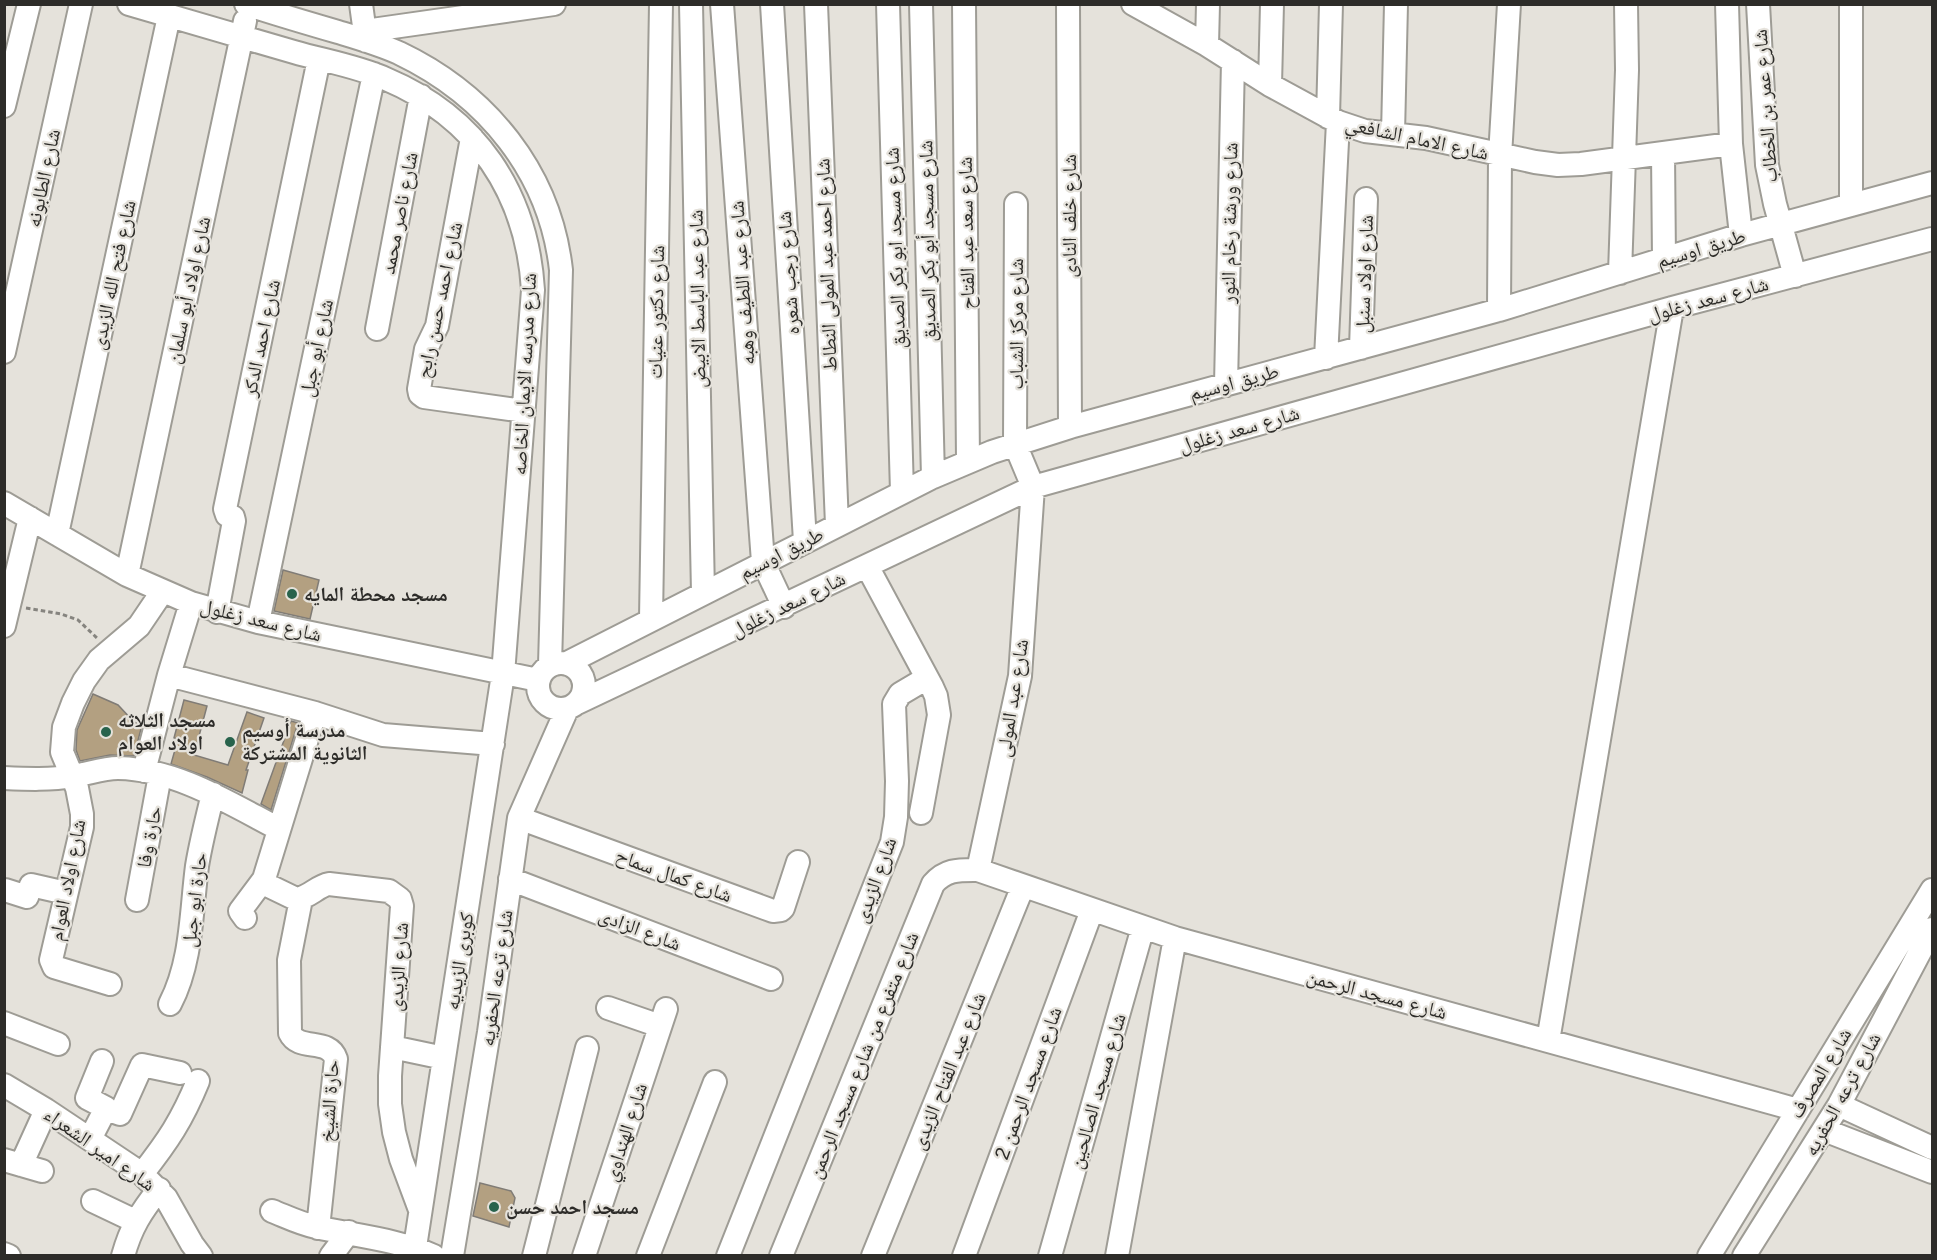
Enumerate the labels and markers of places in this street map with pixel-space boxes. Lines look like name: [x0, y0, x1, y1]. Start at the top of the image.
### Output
place label: مسجد محطة المايه: [304, 583, 448, 606]
marker: مسجد محطة المايه: [285, 587, 299, 601]
place label: مسجد الثلاثه اولاد العوام: [118, 709, 216, 757]
place label: مدرسة أوسيم الثانوية المشتركة: [242, 717, 367, 765]
marker: مسجد الثلاثه اولاد العوام: [99, 725, 113, 739]
marker: مدرسة أوسيم الثانوية المشتركة: [223, 735, 237, 749]
place label: مسجد احمد حسن: [506, 1196, 639, 1220]
marker: مسجد احمد حسن: [487, 1200, 501, 1214]

